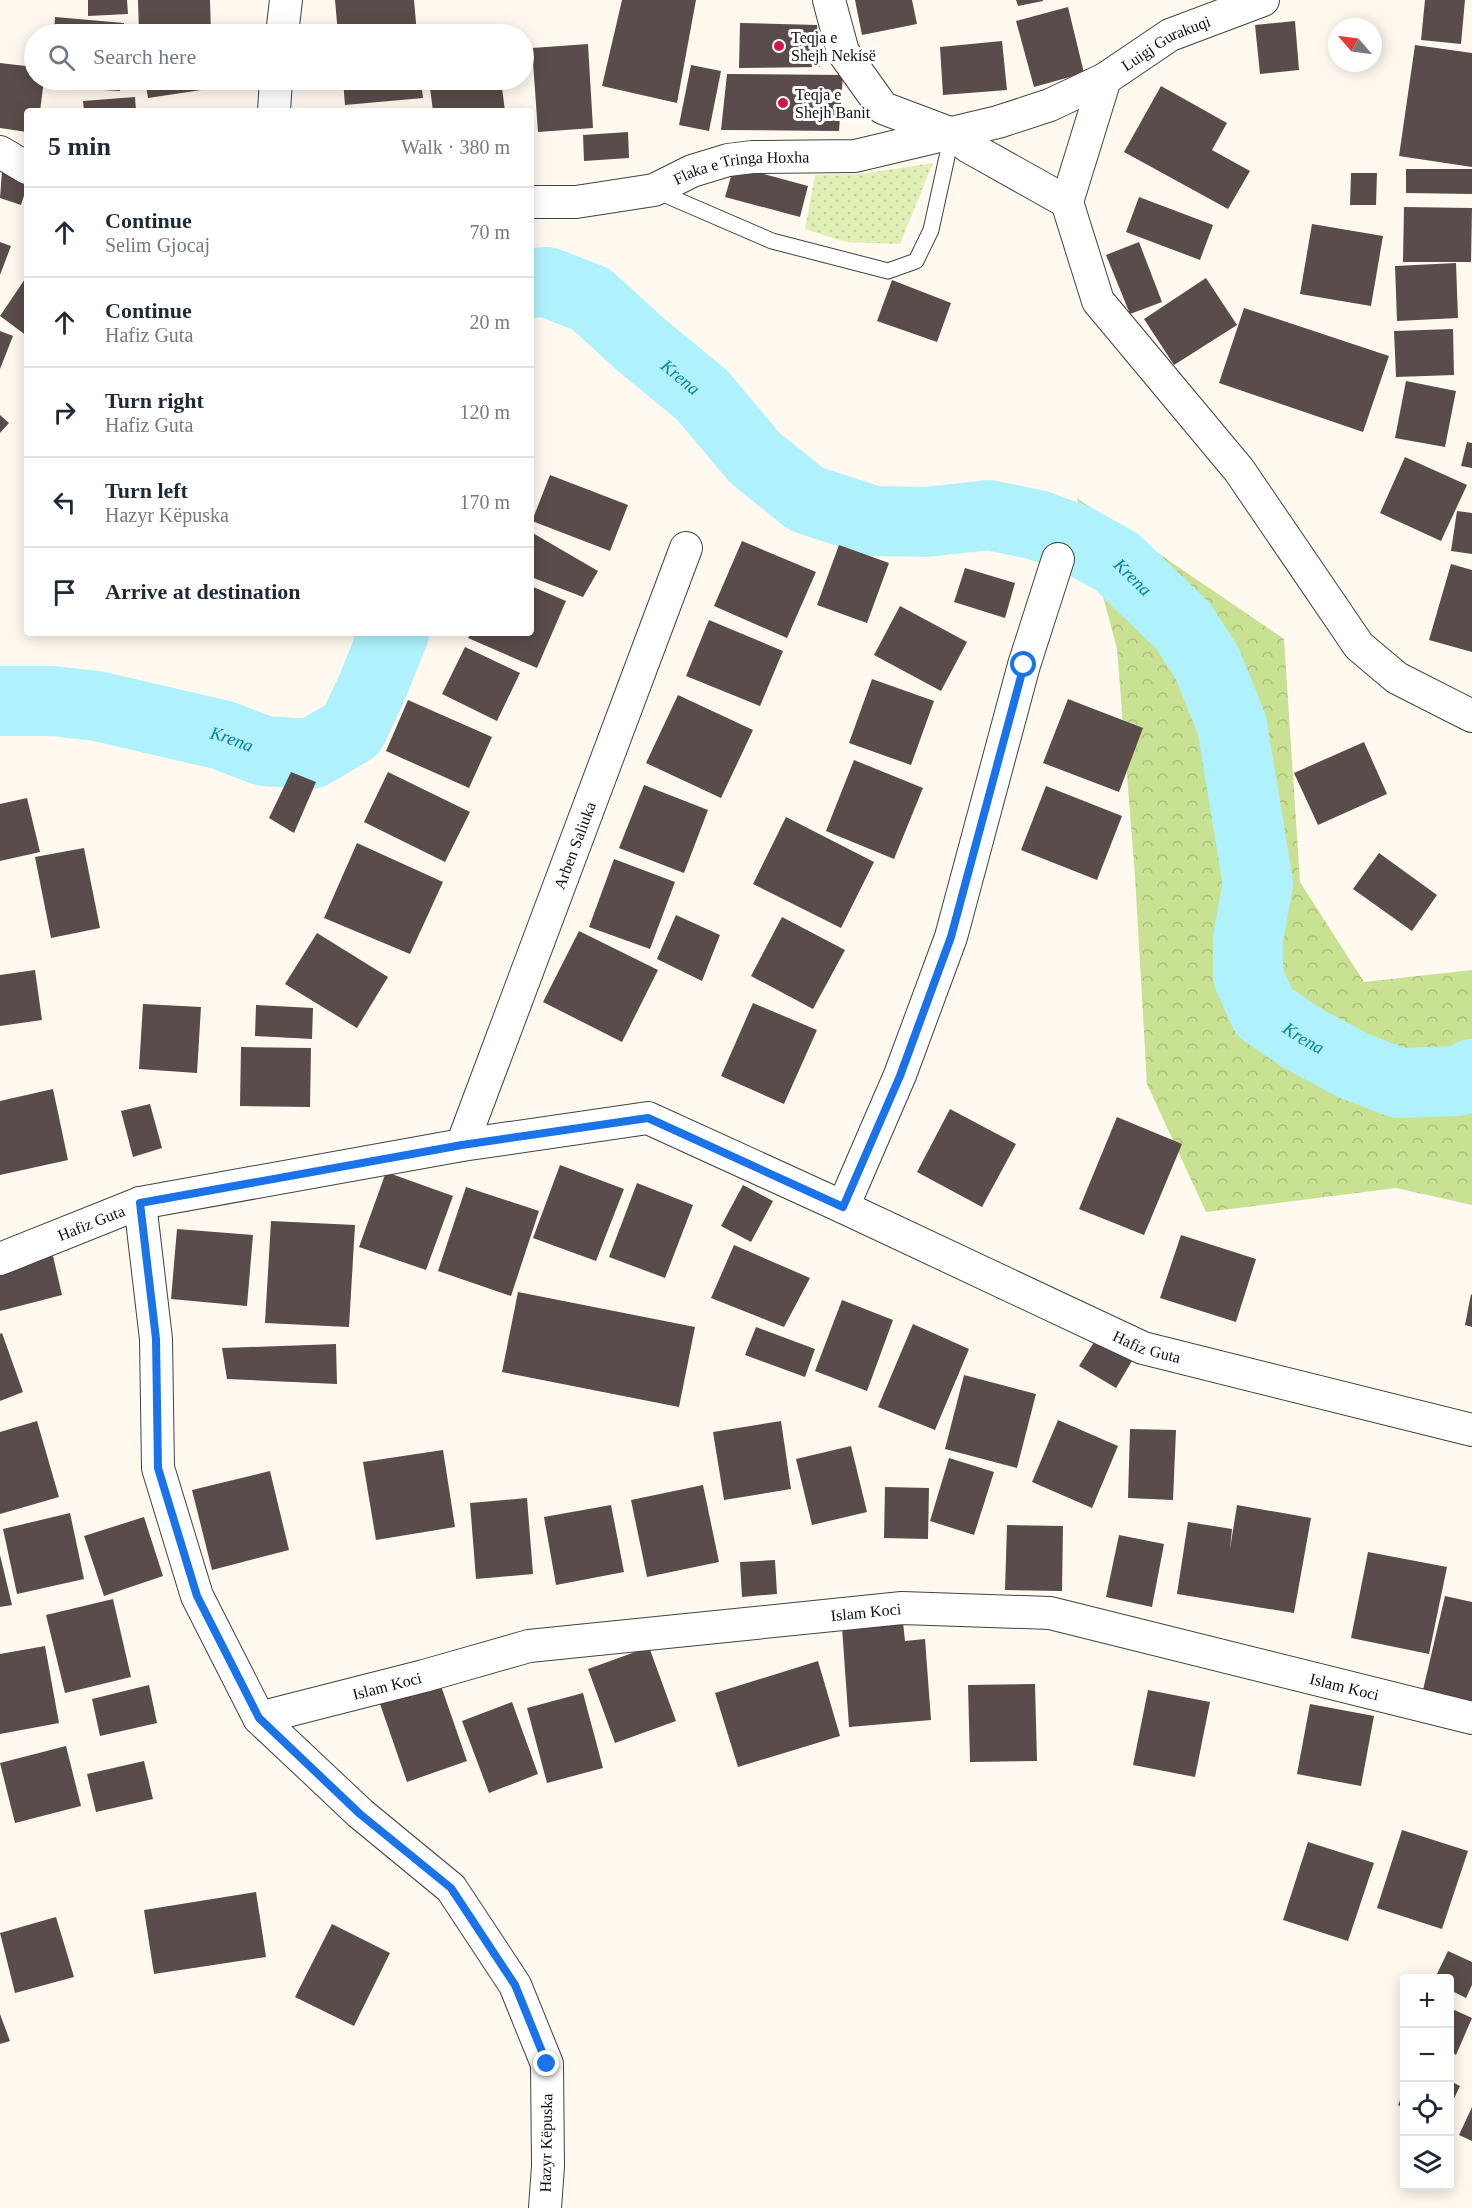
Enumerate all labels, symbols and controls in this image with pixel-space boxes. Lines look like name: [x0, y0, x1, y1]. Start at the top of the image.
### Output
street label: Luigj Gurakuqi: [1118, 12, 1213, 74]
north arrow: [1328, 18, 1382, 72]
search box: [24, 24, 534, 90]
place label: Teqja e Shejh Nekisë: [791, 29, 876, 65]
marker: Teqja e Shejh Nekisë: [772, 39, 786, 53]
icon: search: [45, 41, 78, 74]
text: Search here: [93, 44, 196, 69]
place label: Teqja e Shejh Banit: [795, 86, 871, 122]
marker: Teqja e Shejh Banit: [776, 96, 790, 110]
text: 5 min: [48, 132, 111, 161]
text: Walk · 380 m: [401, 136, 510, 158]
street label: Flaka e Tringa Hoxha: [670, 148, 809, 188]
text: Continue: [105, 208, 192, 233]
icon: ahead: [48, 216, 81, 249]
text: 70 m: [469, 221, 510, 243]
text: Selim Gjocaj: [105, 234, 210, 256]
text: Continue: [105, 298, 192, 323]
icon: ahead: [48, 306, 81, 339]
text: 20 m: [469, 311, 510, 333]
text: Hafiz Guta: [105, 324, 193, 346]
water label: Krena: [656, 355, 704, 399]
text: Turn right: [105, 388, 204, 413]
icon: right: [48, 396, 81, 429]
text: 120 m: [459, 401, 510, 423]
text: Hafiz Guta: [105, 414, 193, 436]
text: Turn left: [105, 478, 188, 503]
icon: left: [48, 486, 81, 519]
text: 170 m: [459, 491, 510, 513]
text: Hazyr Këpuska: [105, 504, 229, 526]
water label: Krena: [1109, 554, 1156, 600]
icon: arrive: [48, 576, 81, 609]
text: Arrive at destination: [105, 579, 301, 604]
route start: [1010, 651, 1036, 677]
water label: Krena: [207, 722, 256, 756]
street label: Arben Saliuka: [550, 799, 599, 891]
water label: Krena: [1278, 1017, 1328, 1058]
street label: Hafiz Guta: [55, 1202, 127, 1244]
street label: Hafiz Guta: [1110, 1327, 1183, 1366]
street label: Islam Koci: [830, 1600, 902, 1624]
street label: Islam Koci: [351, 1668, 424, 1702]
street label: Islam Koci: [1308, 1670, 1381, 1703]
map controls: [1400, 1974, 1454, 2190]
button: +: [1400, 1974, 1454, 2028]
button: −: [1400, 2028, 1454, 2082]
route end: [533, 2050, 559, 2076]
button: locate: [1400, 2082, 1454, 2136]
street label: Hazyr Këpuska: [537, 2093, 556, 2193]
button: layers: [1400, 2136, 1454, 2190]

